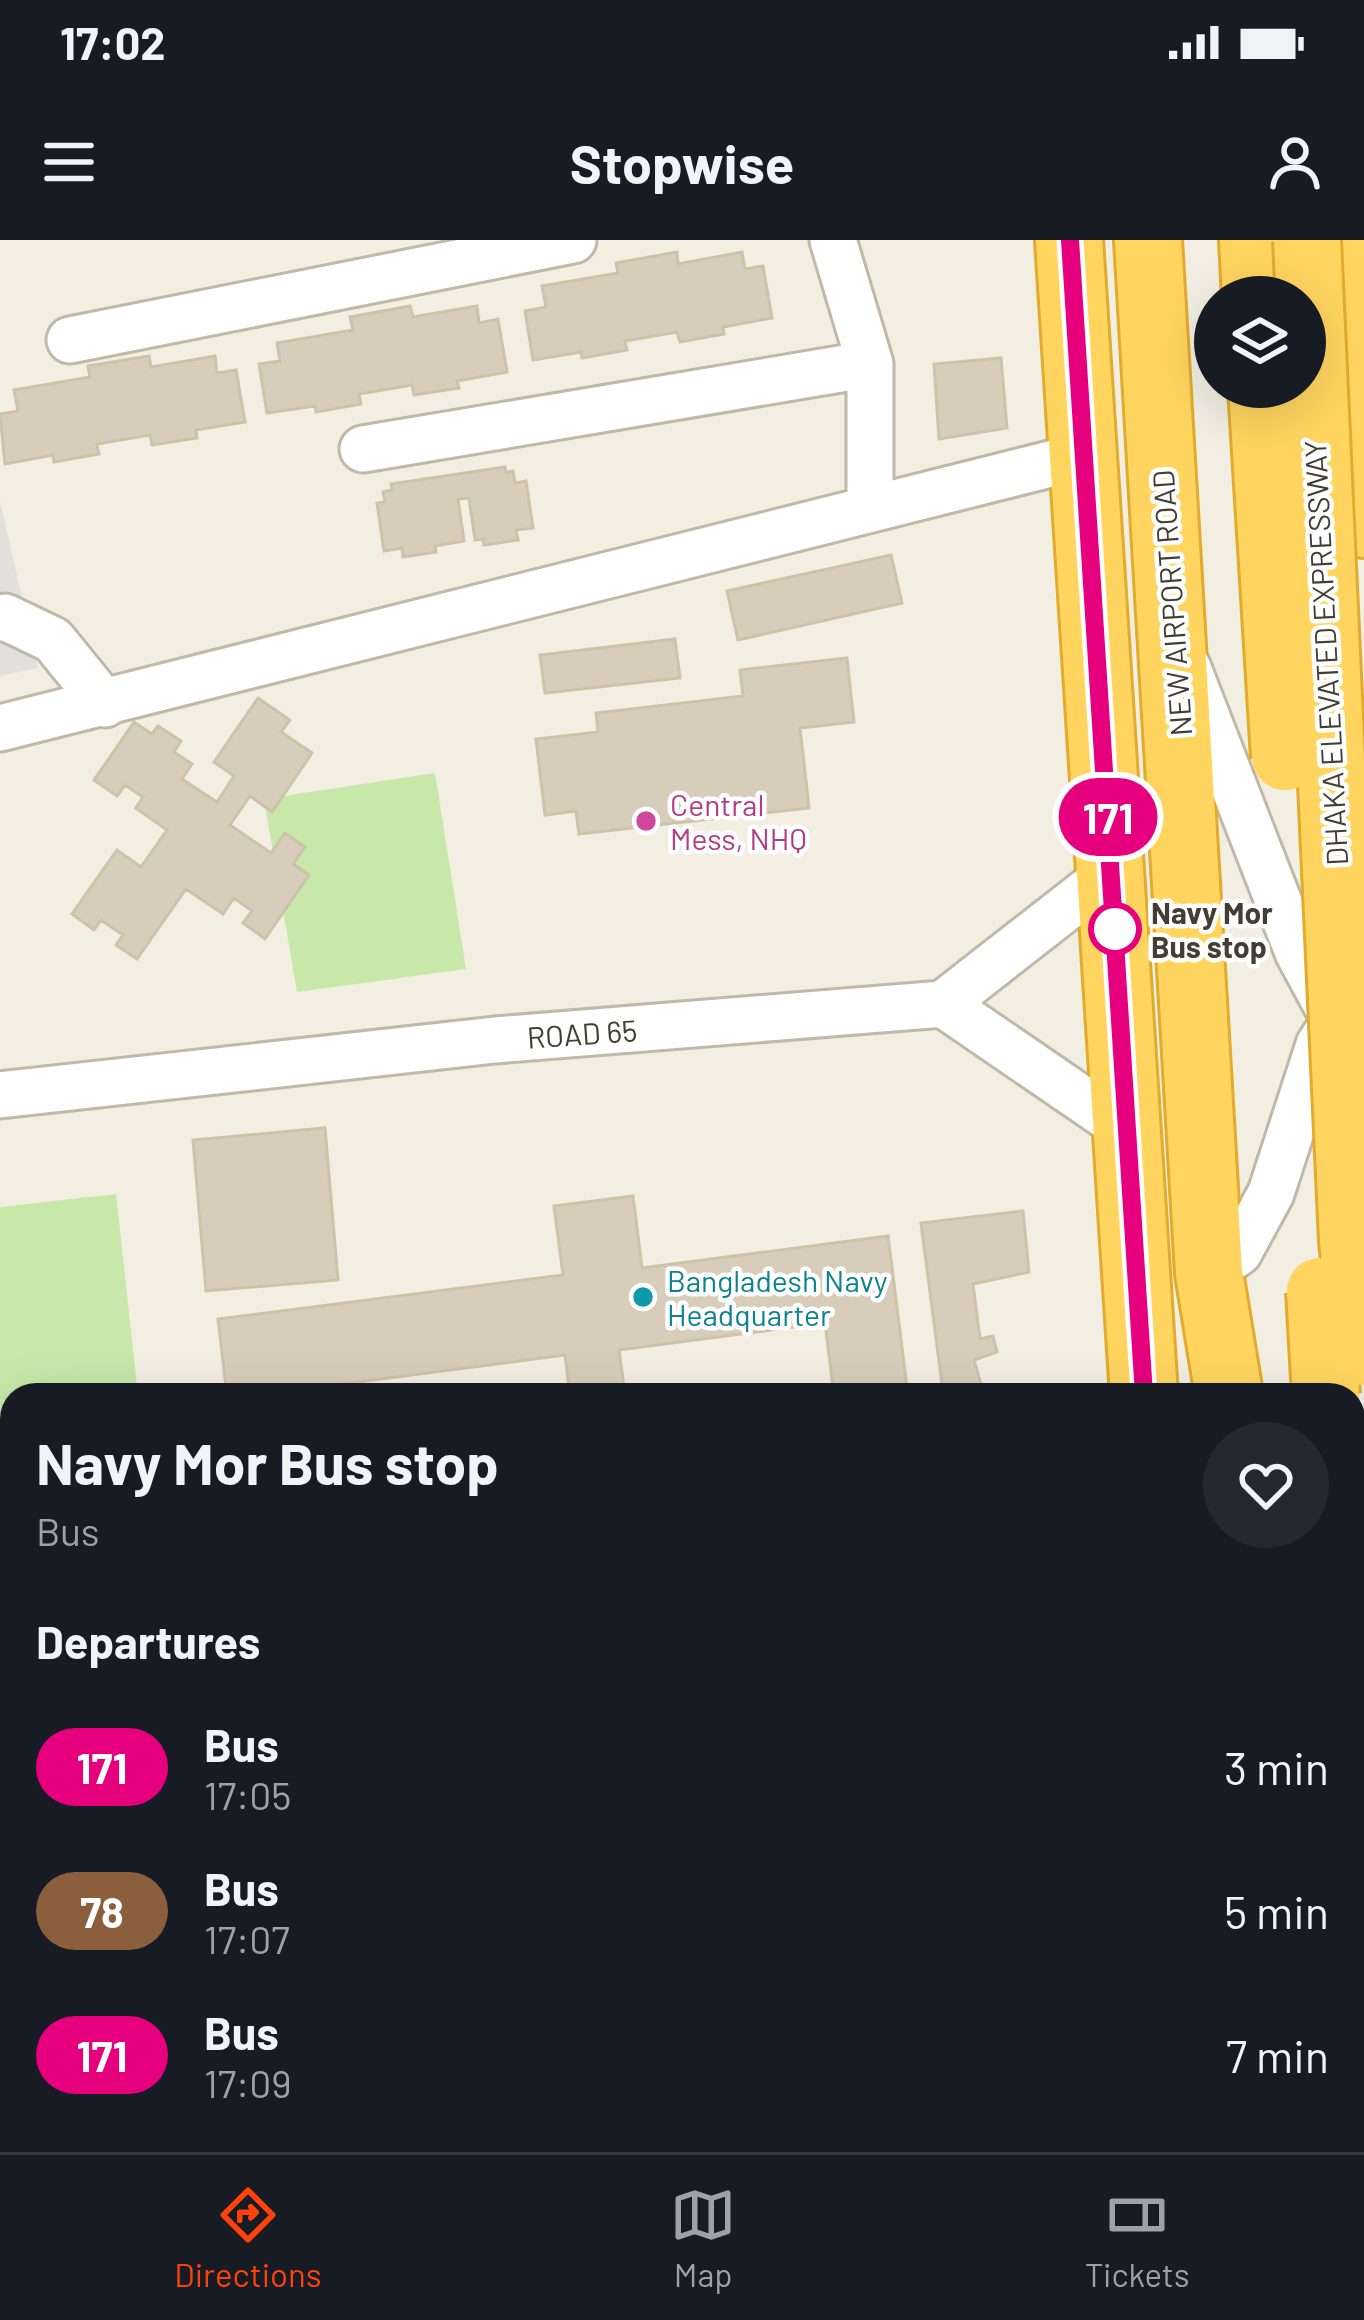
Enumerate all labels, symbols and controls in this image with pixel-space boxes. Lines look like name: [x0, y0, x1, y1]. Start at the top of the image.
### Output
text: 17:02: [60, 15, 165, 69]
icon: menu: [36, 129, 102, 195]
icon: person: [1262, 129, 1328, 195]
text: Stopwise: [570, 130, 794, 195]
map controls: [1194, 276, 1326, 408]
button: layers: [1194, 276, 1326, 408]
street label: DHAKA ELEVATED EXPRESSWAY: [1296, 439, 1354, 867]
street label: NEW AIRPORT ROAD: [1144, 469, 1198, 737]
line badge: 171: [1039, 778, 1177, 856]
place label: Central Mess, NHQ: [670, 786, 807, 856]
text: 171: [1083, 792, 1133, 842]
marker: Central Mess, NHQ: [633, 808, 659, 834]
place label: Navy Mor Bus stop: [1151, 894, 1273, 964]
marker: Navy Mor Bus stop: [1090, 904, 1140, 954]
street label: ROAD 65: [526, 1011, 638, 1055]
place label: Bangladesh Navy Headquarter: [667, 1262, 888, 1332]
marker: Bangladesh Navy Headquarter: [630, 1284, 656, 1310]
button: heart: [1203, 1422, 1329, 1548]
text: Navy Mor Bus stop: [36, 1428, 499, 1496]
text: Bus: [36, 1507, 100, 1554]
text: Departures: [36, 1614, 260, 1668]
text: Bus: [204, 1717, 279, 1771]
text: 3 min: [1224, 1740, 1329, 1794]
text: 171: [77, 1742, 127, 1792]
text: 17:05: [204, 1771, 291, 1818]
text: Bus: [204, 1861, 279, 1915]
text: 5 min: [1224, 1884, 1329, 1938]
text: 78: [80, 1886, 124, 1936]
text: 17:07: [204, 1915, 290, 1962]
text: Bus: [204, 2005, 279, 2059]
text: 7 min: [1226, 2028, 1329, 2082]
text: 171: [77, 2030, 127, 2080]
text: 17:09: [204, 2059, 292, 2106]
tab: Directions: [174, 2182, 322, 2294]
tab: Map: [670, 2182, 736, 2294]
tab: Tickets: [1085, 2182, 1190, 2294]

